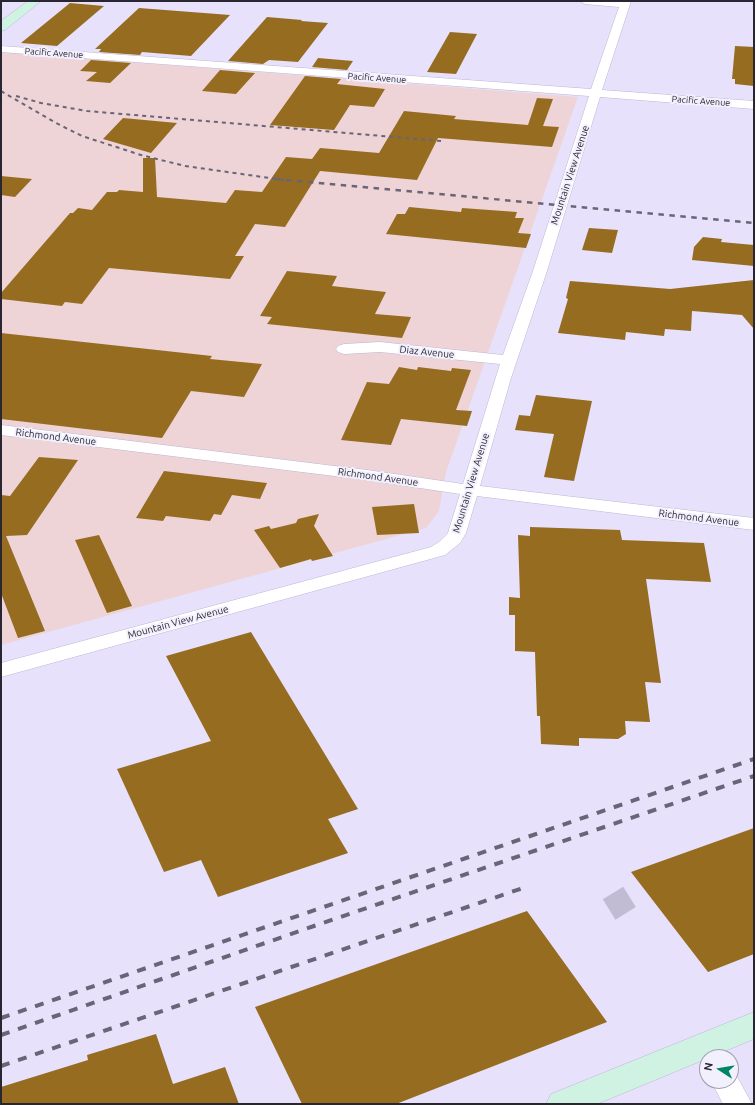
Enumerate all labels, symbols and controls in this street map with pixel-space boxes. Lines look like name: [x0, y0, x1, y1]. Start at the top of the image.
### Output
street label: Pacific Avenue: [24, 46, 84, 60]
street label: Pacific Avenue: [347, 71, 407, 85]
street label: Pacific Avenue: [671, 94, 731, 108]
street label: Mountain View Avenue: [548, 124, 592, 226]
street label: Diaz Avenue: [399, 343, 455, 361]
street label: Richmond Avenue: [15, 426, 97, 448]
street label: Mountain View Avenue: [450, 432, 492, 534]
street label: Richmond Avenue: [337, 465, 419, 489]
street label: Richmond Avenue: [658, 507, 740, 529]
street label: Mountain View Avenue: [126, 603, 230, 641]
north arrow: [699, 1049, 739, 1089]
text: N: [702, 1061, 715, 1072]

